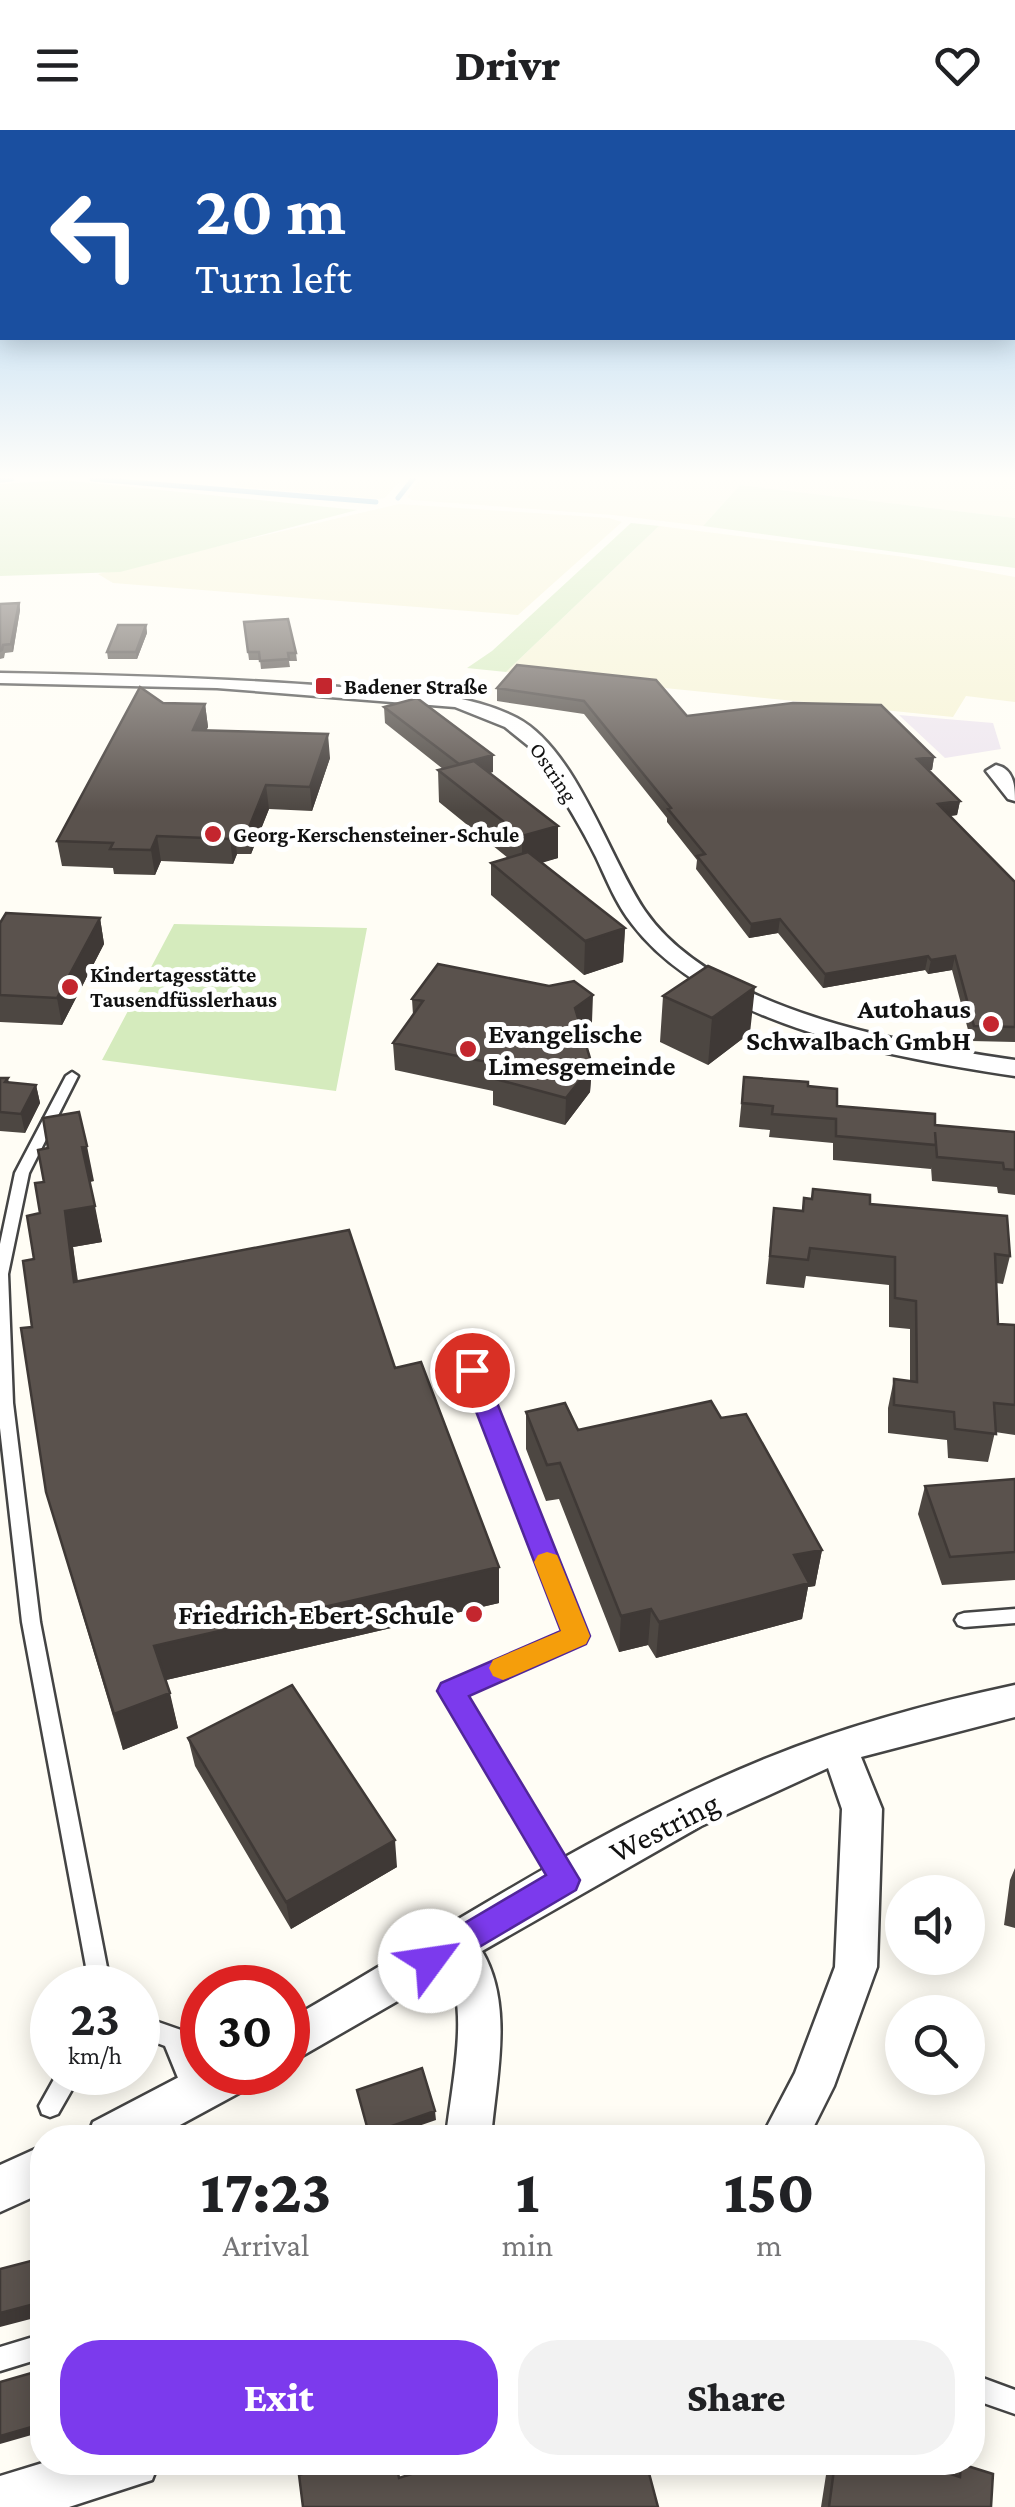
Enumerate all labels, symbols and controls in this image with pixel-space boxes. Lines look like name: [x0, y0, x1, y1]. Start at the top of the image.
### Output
icon: menu: [30, 38, 85, 93]
icon: heart: [930, 38, 985, 93]
text: Drivr: [455, 40, 560, 90]
icon: left: [30, 170, 160, 300]
text: 20 m: [195, 171, 346, 249]
text: Turn left: [195, 253, 352, 303]
place label: Badener Straße: [344, 674, 488, 699]
marker: Badener Straße: [313, 675, 335, 697]
street label: Ostring: [525, 738, 583, 807]
place label: Georg-Kerschensteiner-Schule: [233, 822, 519, 847]
marker: Georg-Kerschensteiner-Schule: [202, 823, 224, 845]
place label: Kindertagesstätte Tausendfüsslerhaus: [90, 962, 277, 1012]
marker: Kindertagesstätte Tausendfüsslerhaus: [59, 976, 81, 998]
place label: Autohaus Schwalbach GmbH: [746, 993, 971, 1056]
marker: Autohaus Schwalbach GmbH: [980, 1013, 1002, 1035]
place label: Evangelische Limesgemeinde: [488, 1018, 676, 1081]
marker: Evangelische Limesgemeinde: [457, 1038, 479, 1060]
pin: [430, 1328, 515, 1413]
icon: arrive: [445, 1343, 500, 1398]
place label: Friedrich-Ebert-Schule: [178, 1599, 454, 1630]
marker: Friedrich-Ebert-Schule: [463, 1603, 485, 1625]
street label: Westring: [603, 1784, 725, 1870]
map controls: [885, 1875, 985, 2095]
button: sound: [885, 1875, 985, 1975]
position arrow: [378, 1909, 482, 2013]
speed limit sign: 30: [180, 1965, 310, 2095]
text: 23: [70, 1990, 120, 2046]
button: search: [885, 1995, 985, 2095]
text: km/h: [68, 2042, 122, 2069]
text: 17:23: [201, 2158, 331, 2225]
text: 1: [516, 2158, 539, 2225]
text: 150: [724, 2158, 814, 2225]
text: Arrival: [222, 2227, 309, 2263]
text: min: [502, 2227, 553, 2263]
text: m: [756, 2227, 782, 2263]
button: Exit: [60, 2340, 498, 2455]
button: Share: [518, 2340, 955, 2455]

